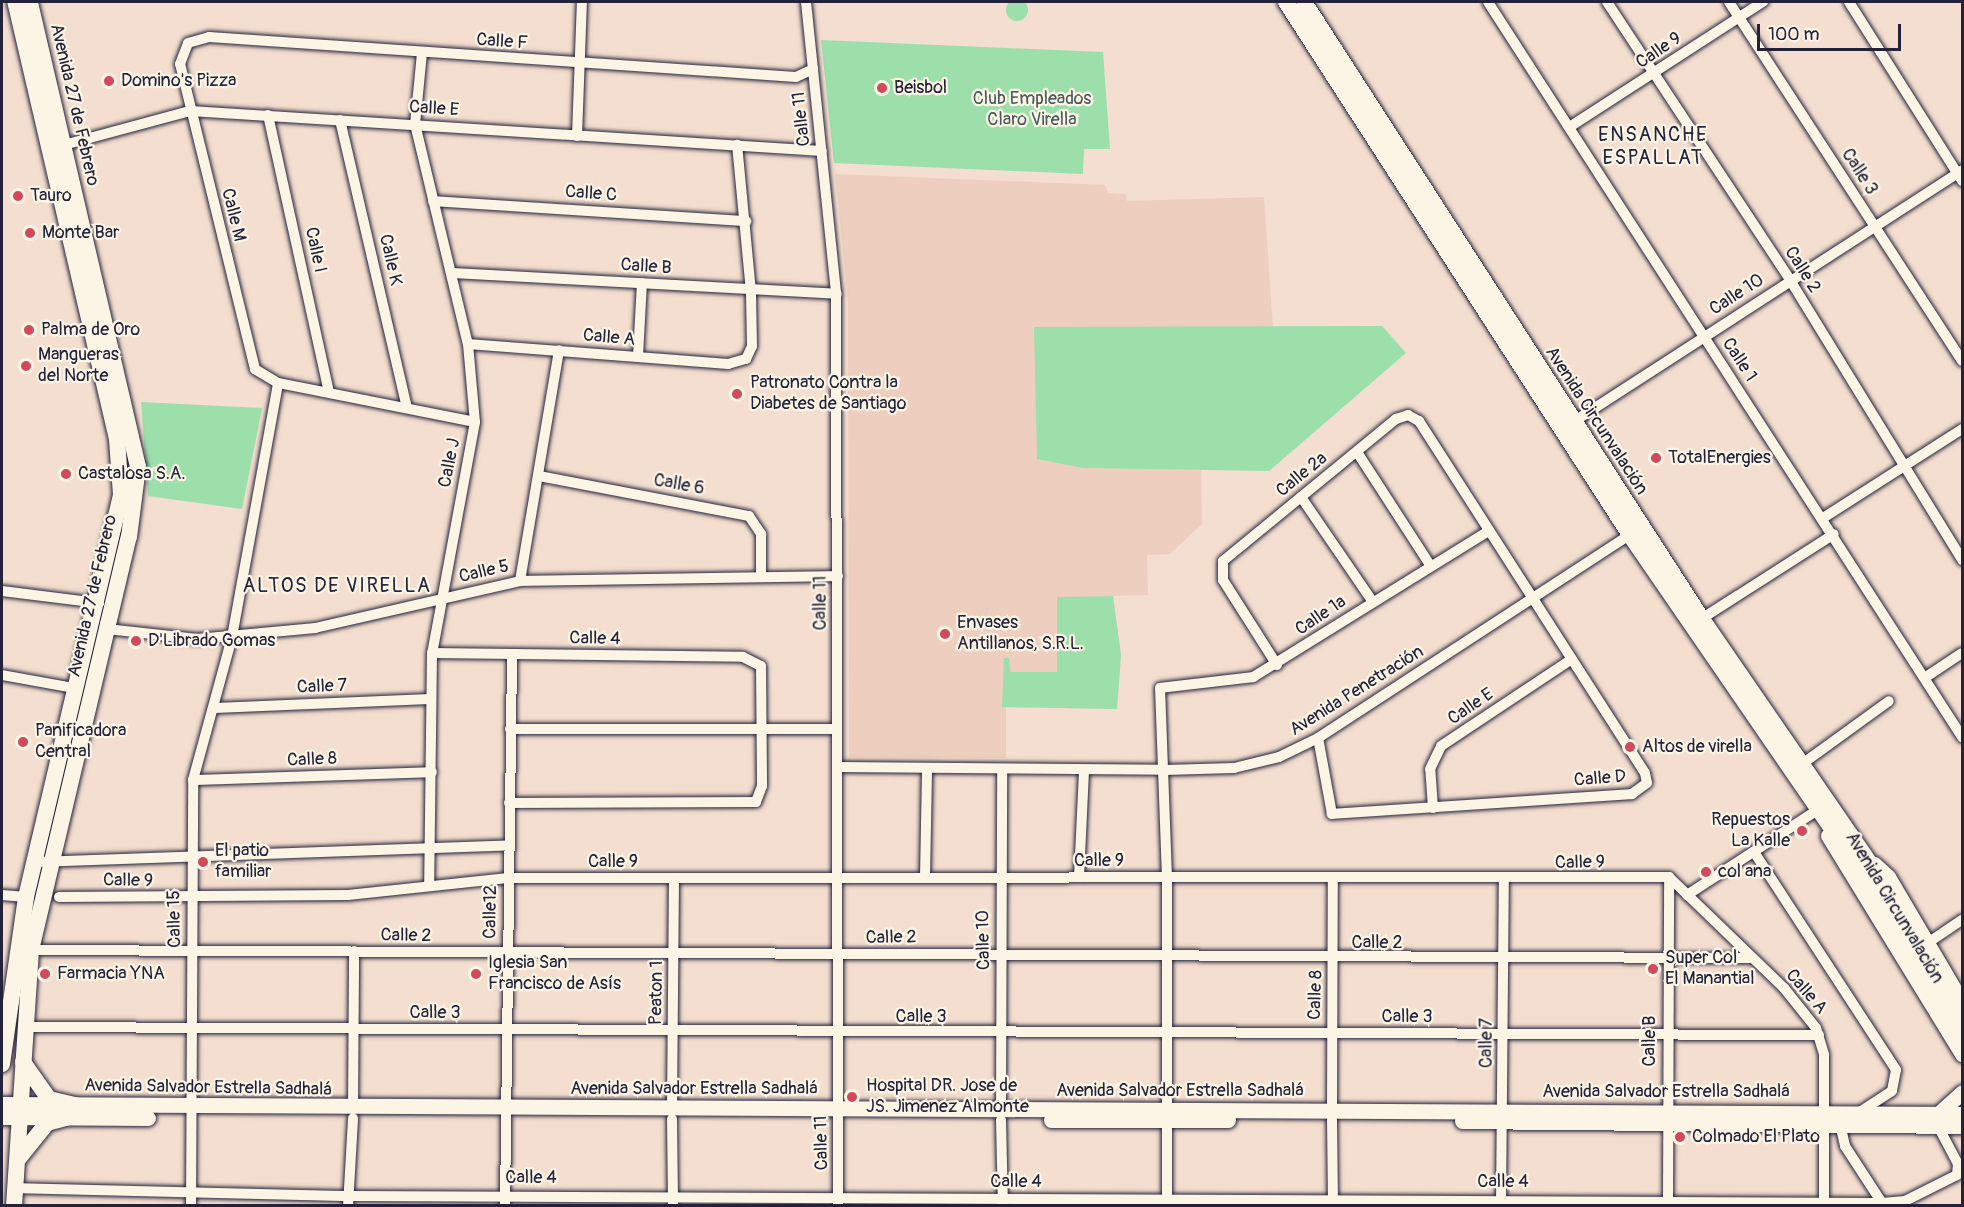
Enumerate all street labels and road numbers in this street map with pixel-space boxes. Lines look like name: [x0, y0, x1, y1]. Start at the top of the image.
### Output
street label: Avenida 27 de Febrero: [45, 22, 103, 188]
street label: Calle 9: [1632, 28, 1686, 74]
street label: Calle F: [475, 29, 529, 55]
street label: Calle 11: [788, 91, 816, 147]
street label: Calle E: [408, 96, 460, 122]
street label: Calle 3: [1836, 145, 1882, 199]
street label: Calle C: [564, 181, 618, 207]
street label: Calle M: [216, 186, 250, 244]
street label: Calle I: [300, 225, 330, 275]
street label: Calle K: [374, 232, 406, 288]
street label: Calle 2: [1779, 243, 1825, 297]
street label: Calle B: [620, 254, 672, 280]
street label: Calle 10: [1706, 270, 1768, 320]
street label: Calle A: [582, 325, 636, 351]
street label: Calle 1: [1717, 334, 1761, 386]
street label: Avenida Circunvalación: [1540, 343, 1652, 499]
street label: Calle J: [435, 437, 465, 489]
street label: Calle 2a: [1272, 448, 1332, 502]
street label: Calle 6: [652, 470, 706, 500]
street label: Avenida 27 de Febrero: [64, 513, 122, 679]
street label: Calle 5: [457, 556, 511, 588]
street label: Calle 11: [810, 576, 832, 630]
street label: Calle 1a: [1292, 591, 1350, 641]
street label: Calle 4: [569, 628, 621, 650]
street label: Avenida Penetración: [1286, 641, 1428, 741]
street label: Calle 7: [296, 675, 348, 699]
street label: Calle E: [1444, 684, 1498, 730]
street label: Calle 8: [287, 748, 337, 772]
street label: Calle D: [1573, 766, 1627, 792]
street label: Avenida Circunvalación: [1840, 829, 1948, 987]
street label: Calle 9: [1074, 850, 1124, 872]
street label: Calle 9: [588, 851, 638, 873]
street label: Calle 9: [1555, 852, 1605, 874]
street label: Calle 9: [103, 870, 153, 892]
street label: Calle12: [480, 885, 502, 939]
street label: Calle 15: [164, 890, 186, 948]
street label: Calle 10: [973, 910, 995, 970]
street label: Calle 2: [380, 925, 432, 947]
street label: Calle 2: [865, 927, 917, 949]
street label: Calle 2: [1352, 932, 1402, 954]
street label: Peaton 1: [646, 961, 668, 1025]
street label: Calle A: [1781, 965, 1831, 1019]
street label: Calle 8: [1304, 970, 1328, 1020]
street label: Calle 3: [410, 1002, 460, 1024]
street label: Calle 3: [896, 1006, 946, 1028]
street label: Calle 3: [1382, 1006, 1432, 1028]
street label: Calle B: [1639, 1015, 1661, 1067]
street label: Calle 7: [1476, 1018, 1498, 1068]
street label: Avenida Salvador Estrella Sadhalá: [84, 1075, 332, 1101]
street label: Avenida Salvador Estrella Sadhalá: [570, 1078, 818, 1100]
street label: Avenida Salvador Estrella Sadhalá: [1056, 1080, 1304, 1102]
street label: Avenida Salvador Estrella Sadhalá: [1542, 1081, 1790, 1103]
street label: Calle 11: [811, 1115, 833, 1171]
street label: Calle 4: [505, 1167, 557, 1189]
street label: Calle 4: [990, 1171, 1042, 1193]
street label: Calle 4: [1477, 1171, 1529, 1193]

